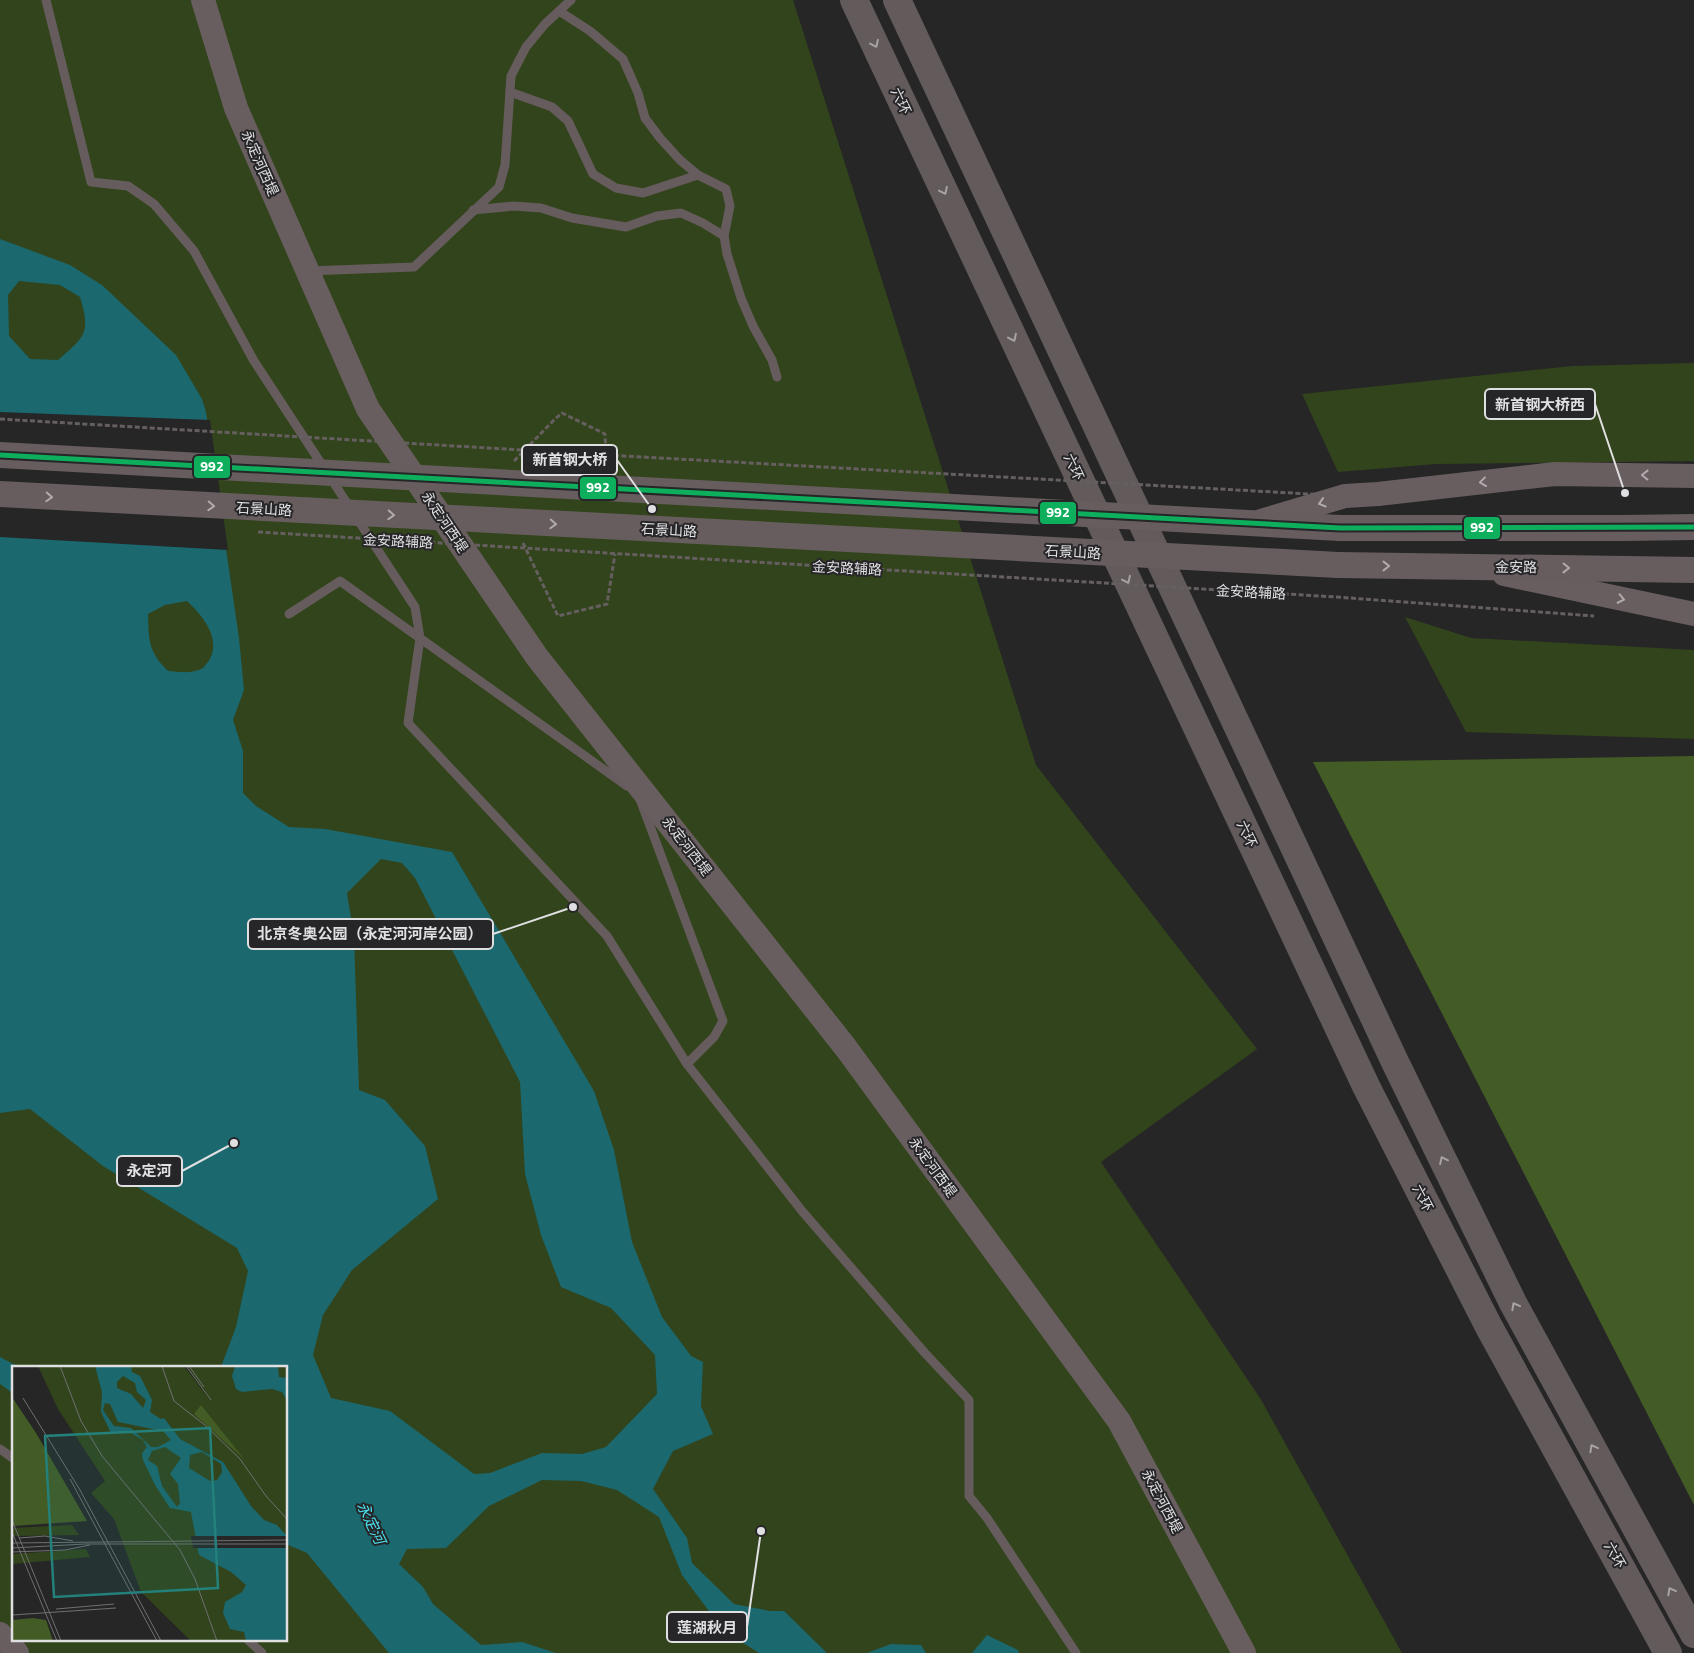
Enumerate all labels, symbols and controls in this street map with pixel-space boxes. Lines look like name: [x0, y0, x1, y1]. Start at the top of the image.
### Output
one-way arrow: [868, 39, 879, 48]
street label: 六环: [886, 84, 917, 118]
street label: 永定河西堤: [237, 127, 284, 199]
one-way arrow: [938, 186, 948, 195]
one-way arrow: [1007, 333, 1017, 342]
callout: 新首钢大桥西: [1485, 389, 1595, 419]
text: 新首钢大桥西: [1495, 393, 1585, 416]
callout: 新首钢大桥: [522, 445, 617, 475]
text: 新首钢大桥: [532, 448, 608, 471]
street label: 六环: [1059, 450, 1090, 484]
line badge: 992: [193, 455, 231, 479]
text: 992: [200, 455, 224, 476]
one-way arrow: [1641, 470, 1649, 480]
line badge: 992: [579, 476, 617, 500]
text: 992: [586, 476, 610, 497]
one-way arrow: [1479, 476, 1487, 487]
street label: 永定河西堤: [417, 487, 474, 557]
one-way arrow: [45, 491, 53, 502]
street label: 石景山路: [236, 497, 293, 520]
one-way arrow: [1319, 497, 1327, 507]
one-way arrow: [207, 500, 215, 511]
line badge: 992: [1039, 501, 1077, 525]
text: 992: [1046, 501, 1070, 522]
one-way arrow: [387, 510, 395, 521]
line badge: 992: [1463, 516, 1501, 540]
text: 992: [1470, 516, 1494, 537]
street label: 石景山路: [641, 518, 698, 541]
one-way arrow: [549, 519, 557, 530]
street label: 金安路辅路: [363, 528, 434, 553]
street label: 石景山路: [1045, 540, 1102, 563]
street label: 金安路辅路: [812, 555, 883, 580]
street label: 金安路: [1495, 556, 1537, 577]
one-way arrow: [1383, 560, 1391, 571]
one-way arrow: [1563, 563, 1571, 573]
one-way arrow: [1121, 575, 1131, 584]
street label: 金安路辅路: [1216, 579, 1287, 604]
one-way arrow: [1616, 594, 1625, 604]
street label: 永定河西堤: [658, 812, 717, 880]
street label: 六环: [1232, 817, 1263, 851]
callout: 北京冬奥公园（永定河河岸公园）: [248, 919, 493, 949]
text: 北京冬奥公园（永定河河岸公园）: [257, 922, 483, 945]
street label: 永定河西堤: [904, 1132, 962, 1201]
callout: 永定河: [117, 1156, 182, 1186]
one-way arrow: [1439, 1156, 1449, 1165]
text: 永定河: [126, 1159, 172, 1182]
street label: 六环: [1408, 1181, 1439, 1215]
one-way arrow: [1511, 1302, 1521, 1311]
inset map: [12, 1366, 288, 1640]
one-way arrow: [1589, 1445, 1599, 1454]
street label: 永定河西堤: [1137, 1465, 1188, 1537]
water label: 永定河: [351, 1498, 393, 1551]
street label: 六环: [1599, 1537, 1631, 1572]
one-way arrow: [1667, 1587, 1677, 1596]
callout: 莲湖秋月: [667, 1612, 747, 1642]
text: 莲湖秋月: [677, 1616, 737, 1639]

